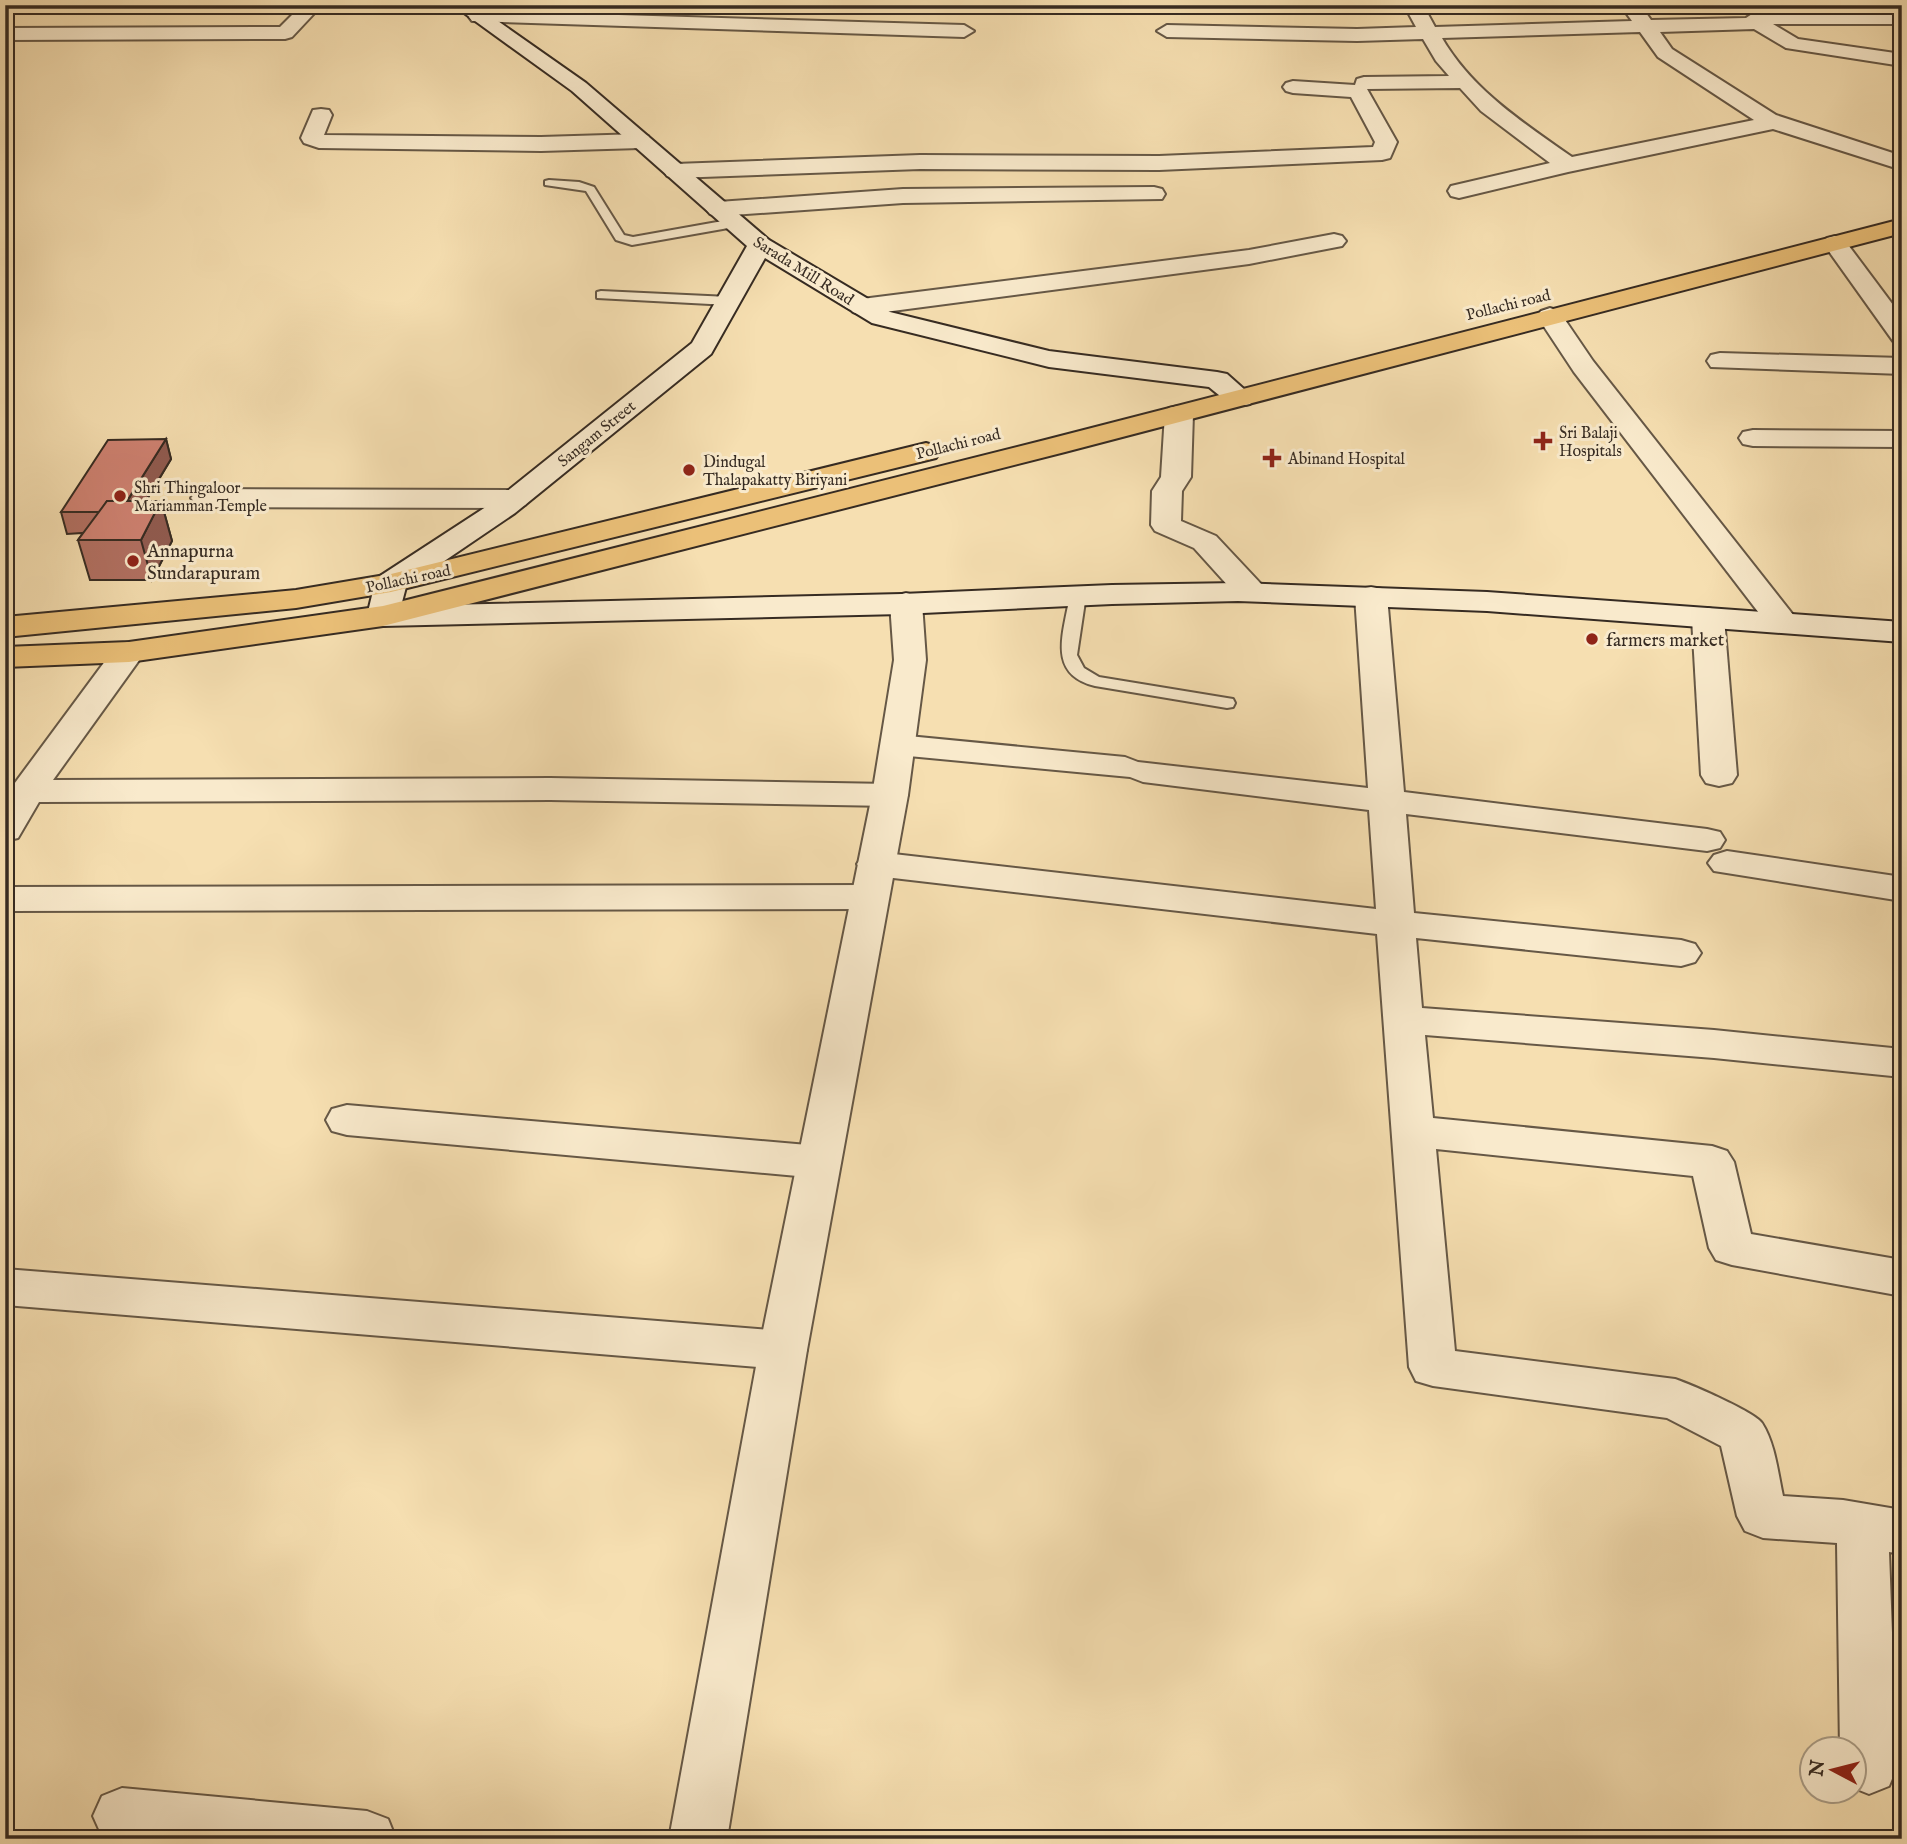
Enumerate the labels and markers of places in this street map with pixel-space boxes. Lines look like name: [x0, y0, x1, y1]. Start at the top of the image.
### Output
place label: Sri Balaji Hospitals: [1559, 424, 1622, 462]
marker: Sri Balaji Hospitals: [1533, 431, 1553, 451]
marker: Abinand Hospital: [1262, 448, 1282, 468]
place label: Abinand Hospital: [1287, 450, 1406, 470]
place label: Dindugal Thalapakatty Biriyani: [703, 453, 847, 491]
marker: Dindugal Thalapakatty Biriyani: [681, 462, 697, 478]
place label: Shri Thingaloor Mariamman Temple: [134, 479, 267, 517]
marker: Shri Thingaloor Mariamman Temple: [112, 488, 128, 504]
place label: Annapurna Sundarapuram: [146, 540, 260, 586]
marker: Annapurna Sundarapuram: [125, 553, 141, 569]
place label: farmers market: [1606, 629, 1725, 653]
marker: farmers market: [1584, 631, 1600, 647]

